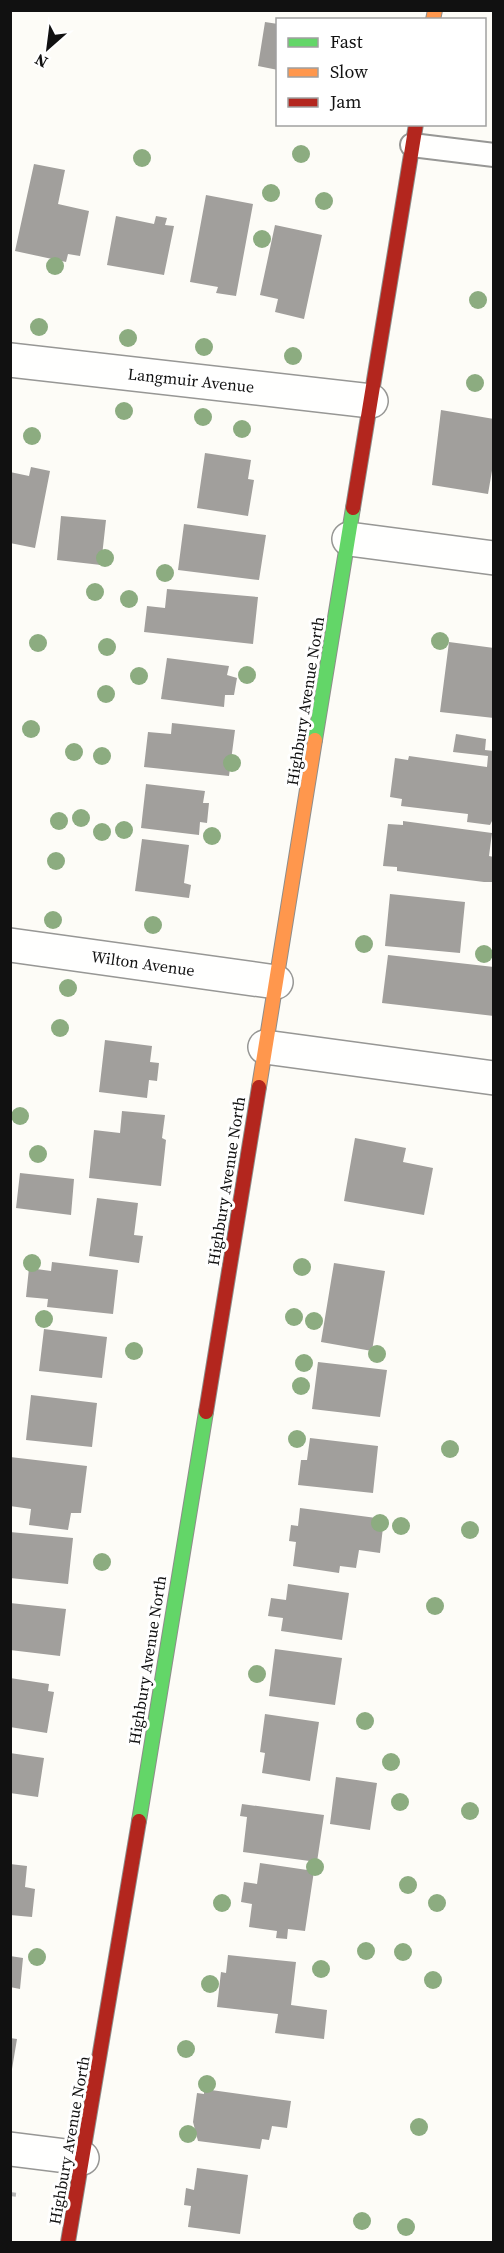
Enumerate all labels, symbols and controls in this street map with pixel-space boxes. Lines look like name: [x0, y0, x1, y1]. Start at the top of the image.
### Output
north arrow: [18, 18, 78, 78]
legend: [276, 18, 486, 126]
text: Fast: [330, 29, 363, 54]
text: N: [30, 49, 51, 74]
text: Slow: [330, 59, 368, 84]
text: Jam: [329, 89, 362, 114]
street label: Langmuir Avenue: [127, 362, 255, 398]
street label: Highbury Avenue North: [281, 615, 329, 787]
street label: Wilton Avenue: [90, 945, 196, 981]
street label: Highbury Avenue North: [202, 1095, 250, 1267]
street label: Highbury Avenue North: [123, 1574, 171, 1746]
street label: Highbury Avenue North: [43, 2054, 95, 2226]

